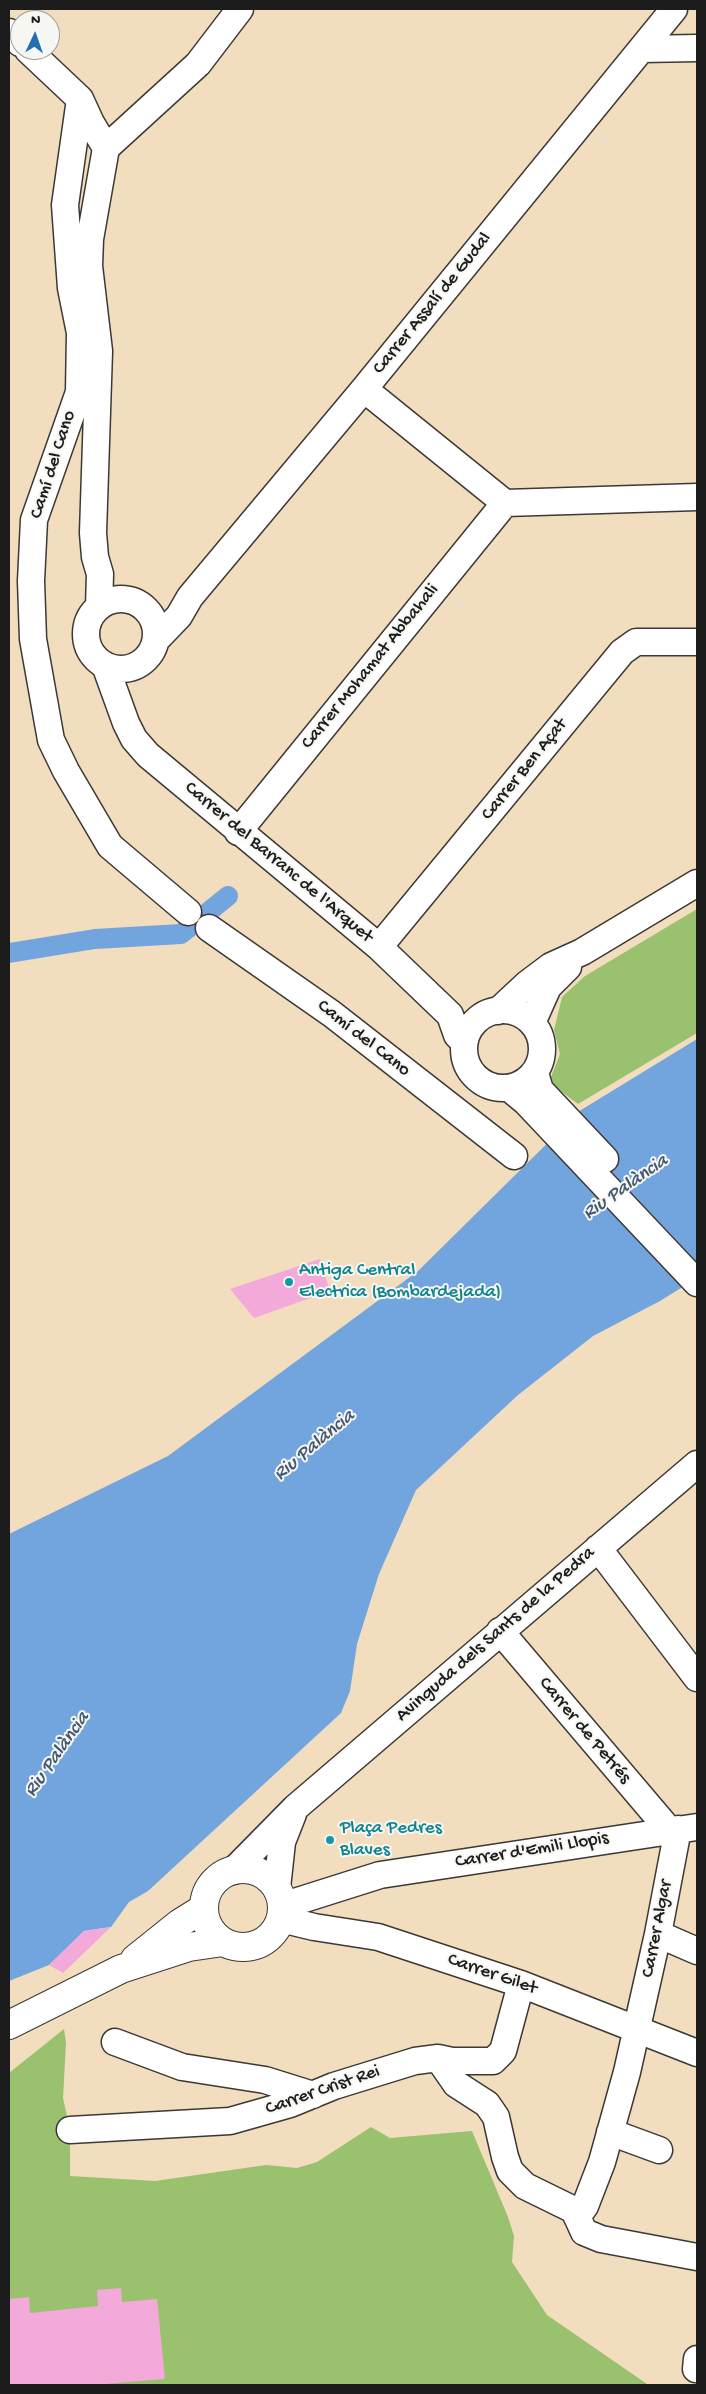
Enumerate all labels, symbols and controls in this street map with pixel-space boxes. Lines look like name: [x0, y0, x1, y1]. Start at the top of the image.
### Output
north arrow: [10, 10, 60, 60]
text: N: [31, 12, 41, 29]
street label: Carrer Assalí de Gudal: [369, 228, 497, 380]
street label: Camí del Cano: [26, 408, 82, 522]
street label: Carrer Mohamat Abbahali: [297, 580, 445, 754]
street label: Carrer Ben Açat: [477, 715, 573, 825]
street label: Carrer del Barranc de l'Arquet: [179, 777, 377, 949]
street label: Camí del Cano: [312, 995, 414, 1083]
water label: Riu Palància: [579, 1150, 673, 1226]
place label: Antiga Central Electrica (Bombardejada): [299, 1260, 501, 1304]
marker: Antiga Central Electrica (Bombardejada): [283, 1276, 295, 1288]
water label: Riu Palància: [270, 1405, 360, 1487]
street label: Avinguda dels Sants de la Pedra: [392, 1542, 600, 1728]
street label: Carrer de Petrés: [533, 1673, 635, 1789]
water label: Riu Palància: [20, 1708, 96, 1802]
place label: Plaça Pedres Blaves: [340, 1818, 442, 1862]
street label: Carrer d'Emili Llopis: [454, 1828, 610, 1874]
marker: Plaça Pedres Blaves: [324, 1834, 336, 1846]
street label: Carrer Algar: [637, 1878, 679, 1980]
street label: Carrer Gilet: [444, 1949, 540, 2001]
street label: Carrer Crist Rei: [263, 2061, 383, 2121]

